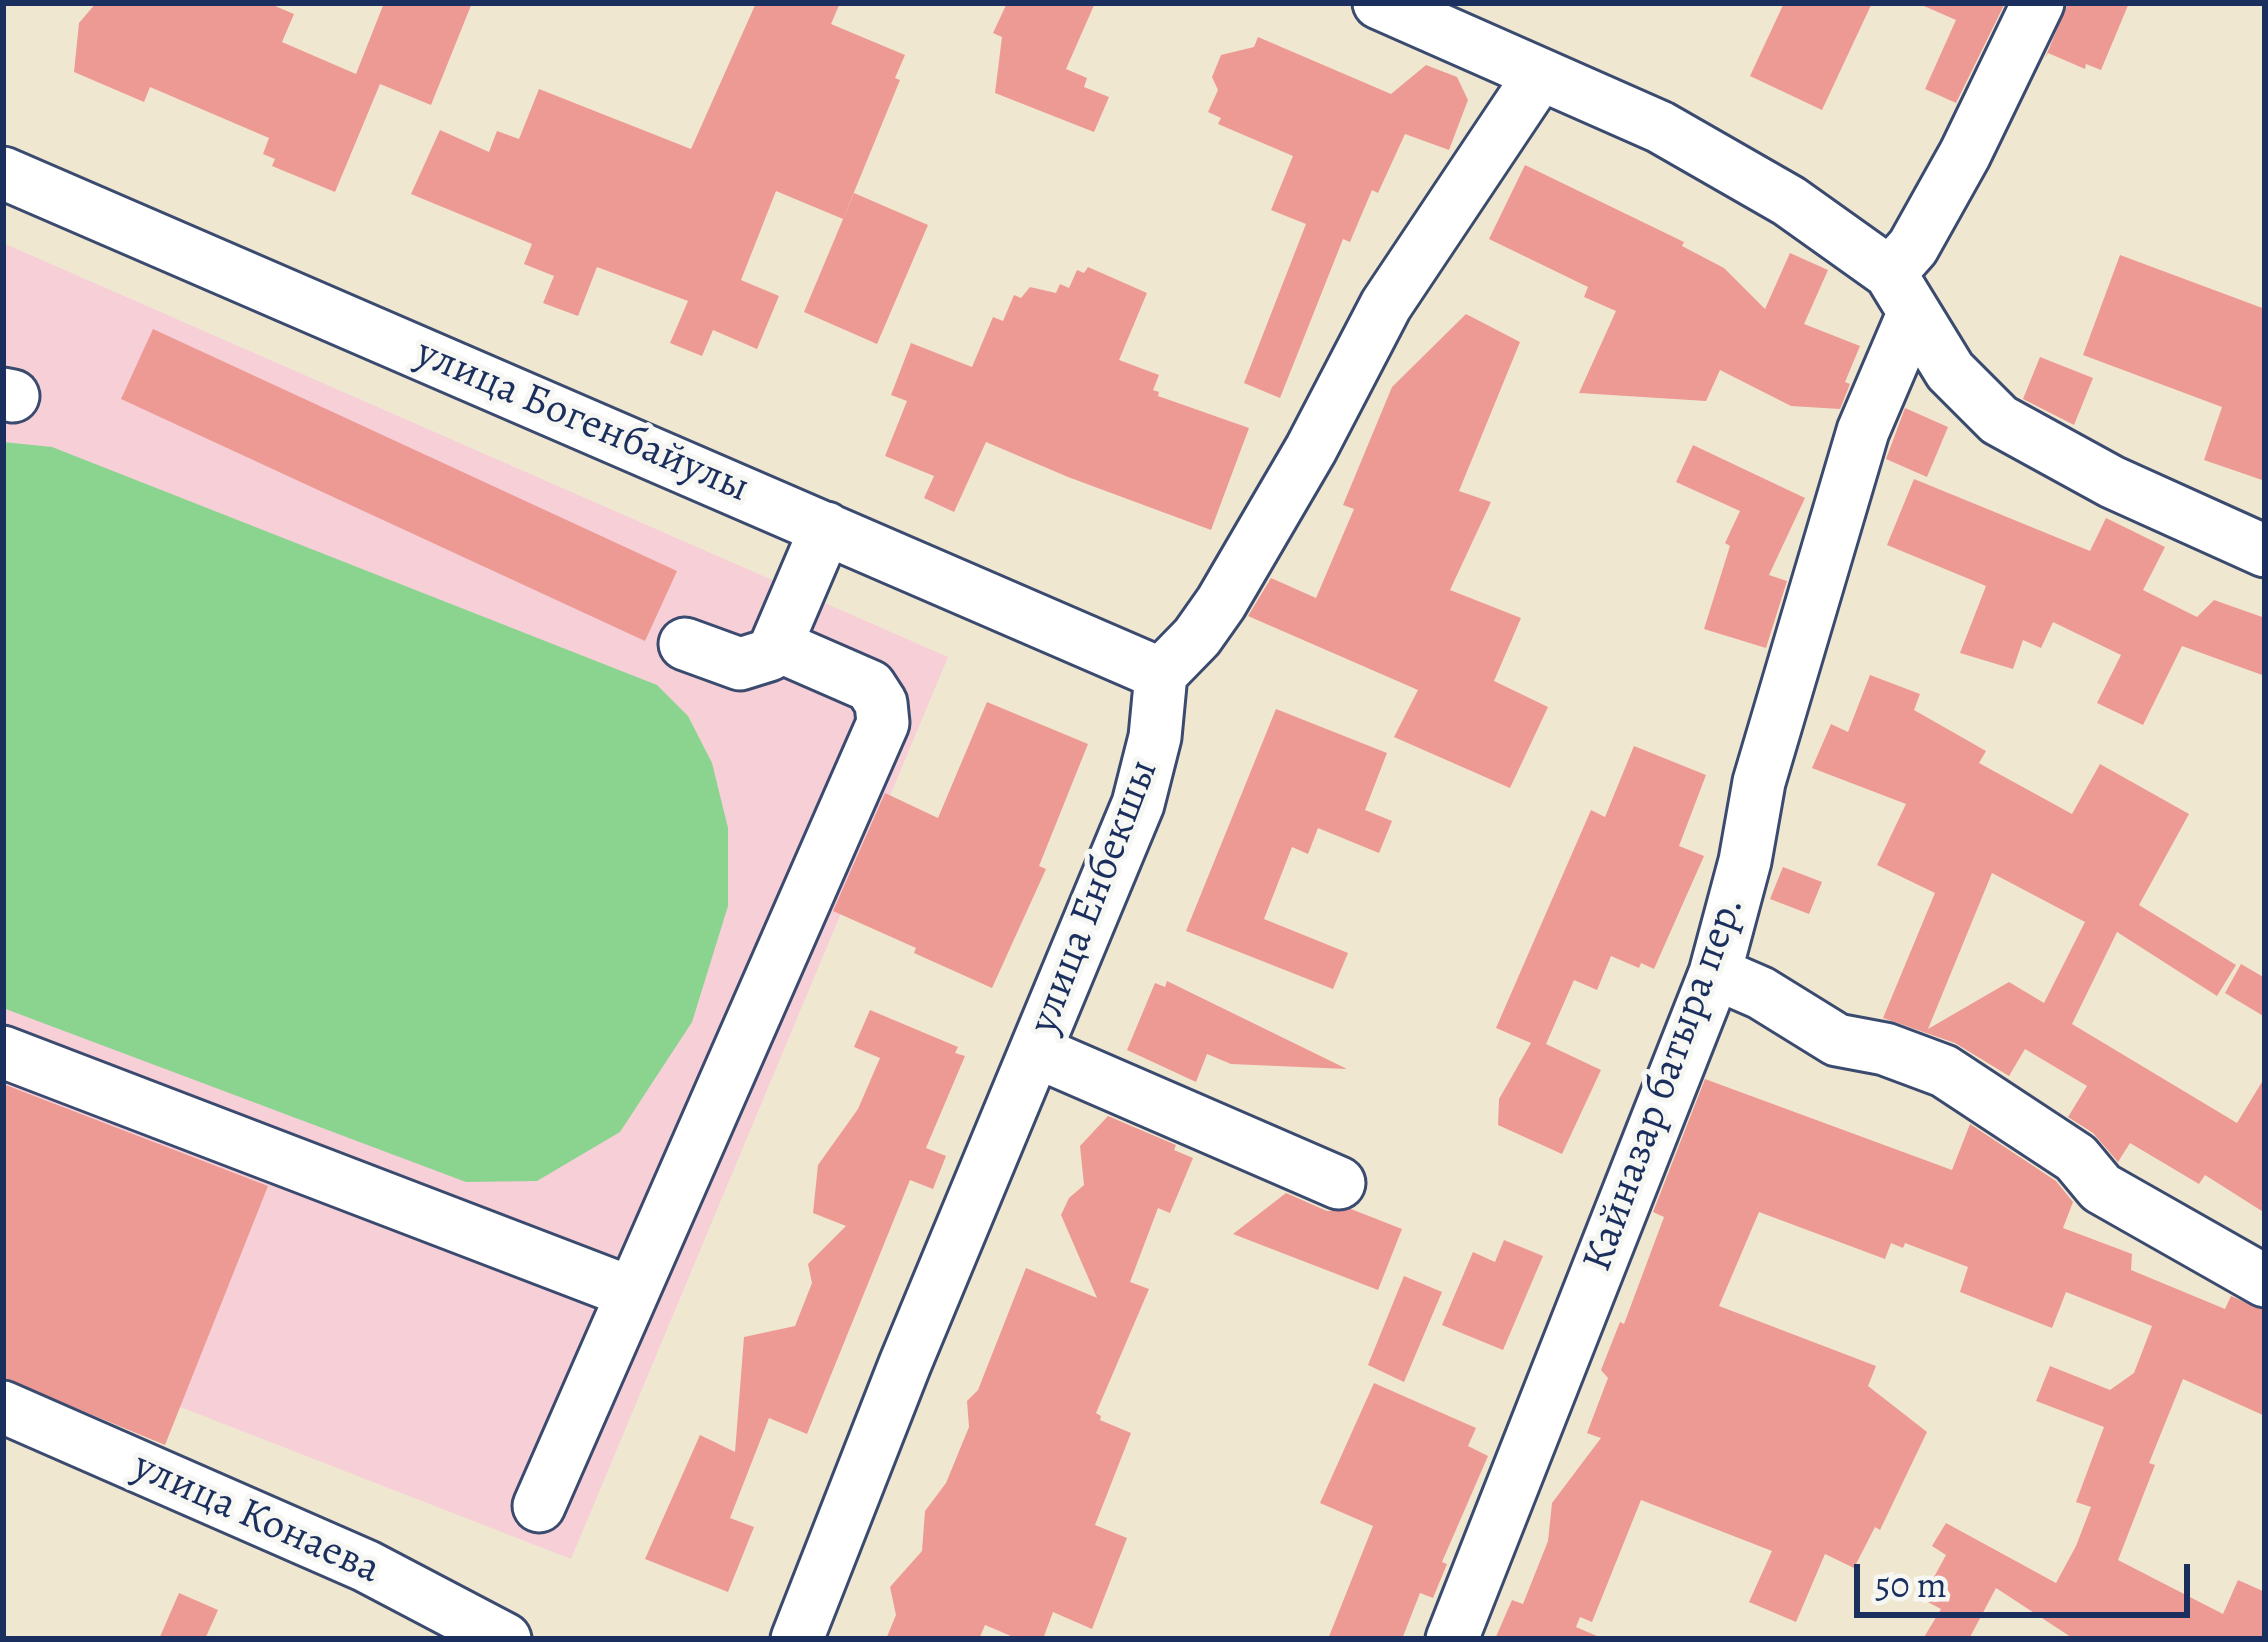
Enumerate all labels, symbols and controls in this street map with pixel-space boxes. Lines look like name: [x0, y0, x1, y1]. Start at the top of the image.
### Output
street label: улица Богенбайулы: [408, 329, 756, 515]
street label: улица Енбекшы: [1020, 753, 1170, 1041]
street label: Кайназар батыра пер.: [1574, 889, 1756, 1279]
street label: улица Конаева: [125, 1442, 387, 1596]
scale bar: [1860, 1540, 2196, 1614]
text: 50 m: [1875, 1560, 1947, 1609]

